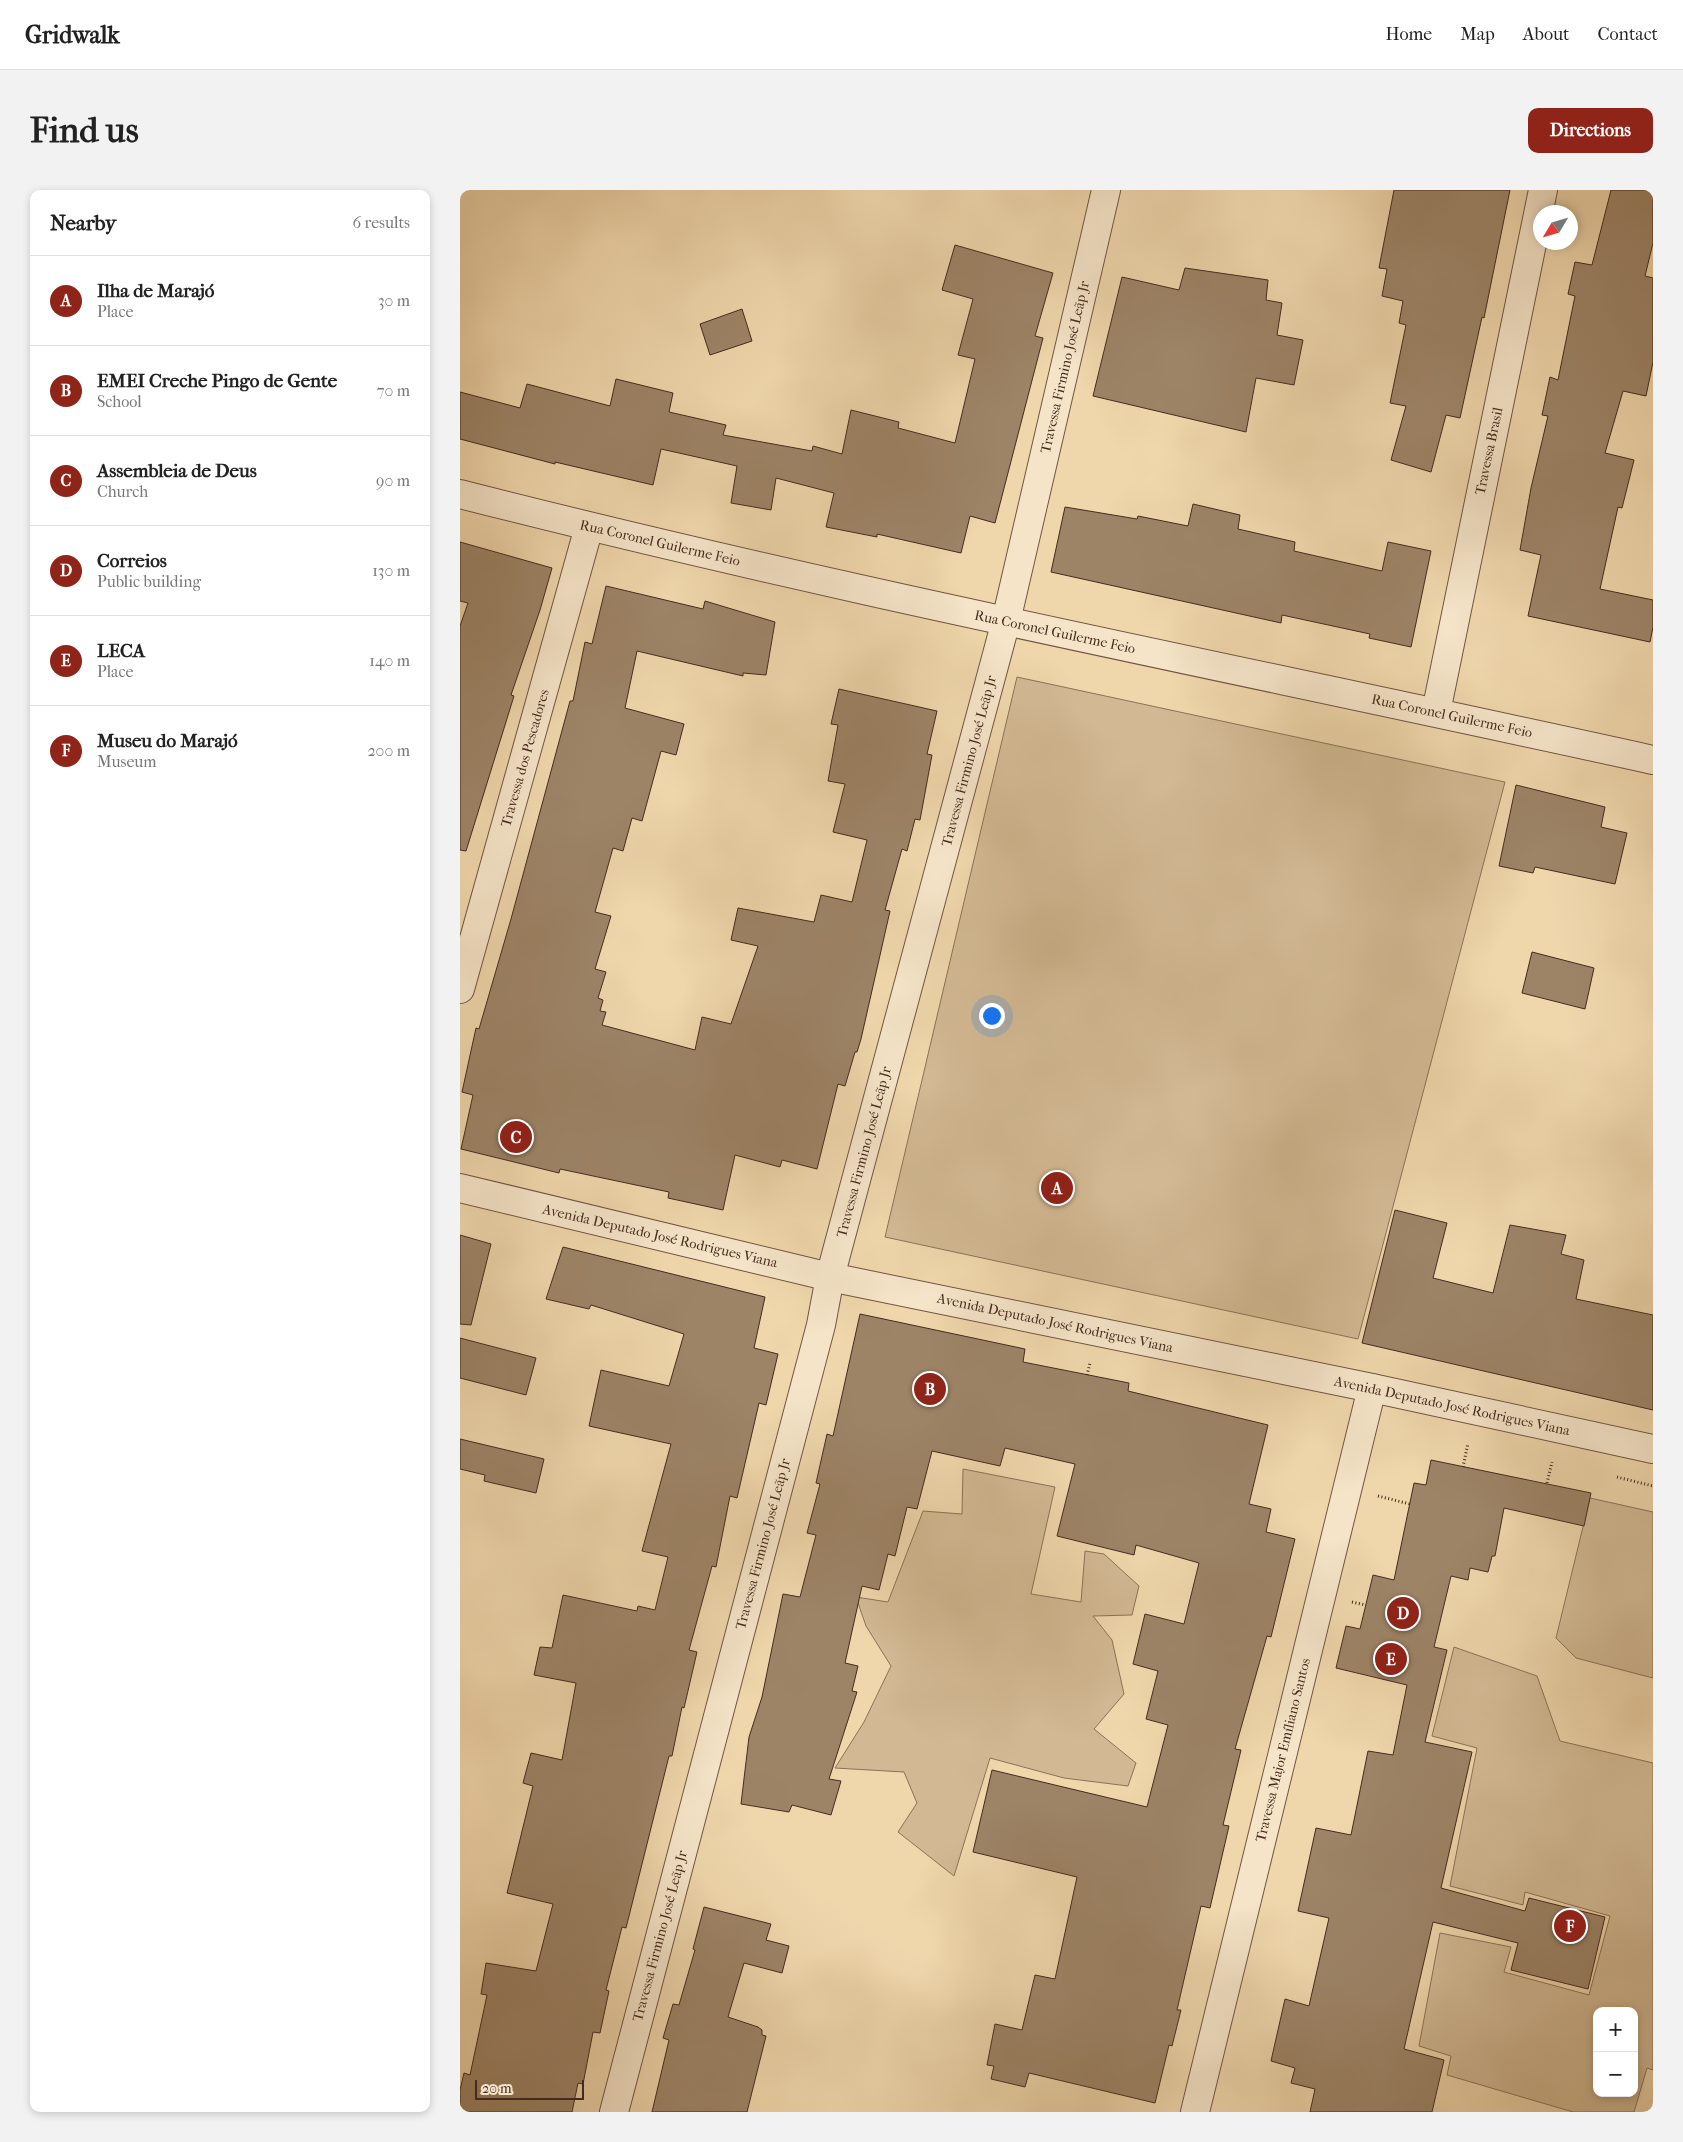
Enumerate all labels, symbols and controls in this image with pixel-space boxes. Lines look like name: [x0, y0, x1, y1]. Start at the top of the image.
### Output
text: Gridwalk: [25, 21, 120, 49]
text: Home: [1385, 24, 1432, 45]
text: Map: [1460, 24, 1495, 45]
text: About: [1523, 24, 1569, 45]
text: Contact: [1597, 24, 1658, 45]
button: Directions: [1528, 108, 1653, 153]
text: Find us: [30, 110, 139, 151]
north arrow: [1533, 205, 1578, 250]
text: Nearby: [50, 211, 116, 235]
text: 6 results: [352, 213, 410, 232]
street label: Travessa Firmino José Leãp Jr: [1037, 279, 1093, 455]
text: Ilha de Marajó: [97, 280, 215, 302]
text: A: [61, 291, 71, 310]
text: 30 m: [378, 291, 410, 310]
text: Place: [97, 302, 133, 321]
text: EMEI Creche Pingo de Gente: [97, 370, 337, 392]
text: B: [61, 381, 71, 400]
text: 70 m: [377, 381, 410, 400]
text: School: [97, 392, 142, 411]
street label: Travessa Brasil: [1471, 406, 1507, 496]
text: Assembleia de Deus: [97, 460, 257, 482]
text: C: [61, 471, 71, 490]
text: 90 m: [376, 471, 410, 490]
text: Church: [97, 482, 148, 501]
street label: Rua Coronel Guilerme Feio: [578, 516, 742, 570]
text: Correios: [97, 550, 167, 572]
text: D: [60, 561, 72, 580]
text: 130 m: [372, 561, 410, 580]
text: Public building: [97, 572, 201, 591]
street label: Rua Coronel Guilerme Feio: [973, 607, 1137, 657]
text: LECA: [97, 640, 145, 662]
text: E: [61, 651, 71, 670]
text: 140 m: [369, 651, 410, 670]
text: Place: [97, 662, 133, 681]
street label: Travessa Firmino José Leãp Jr: [938, 674, 1000, 848]
street label: Travessa dos Pescadores: [497, 687, 553, 829]
street label: Rua Coronel Guilerme Feio: [1370, 691, 1534, 741]
text: Museu do Marajó: [97, 730, 238, 752]
text: F: [62, 741, 70, 760]
text: 200 m: [367, 741, 410, 760]
text: Museum: [97, 752, 157, 771]
your location: [979, 1003, 1005, 1029]
street label: Travessa Firmino José Leãp Jr: [833, 1065, 895, 1239]
pin: C: [500, 1118, 532, 1156]
pin: A: [1041, 1169, 1073, 1207]
street label: Avenida Deputado José Rodrigues Viana: [540, 1200, 780, 1271]
street label: Avenida Deputado José Rodrigues Viana: [935, 1289, 1175, 1356]
pin: B: [914, 1370, 946, 1408]
street label: Avenida Deputado José Rodrigues Viana: [1332, 1372, 1572, 1439]
street label: Travessa Firmino José Leãp Jr: [732, 1457, 794, 1631]
pin: D: [1387, 1594, 1419, 1632]
pin: E: [1375, 1640, 1407, 1678]
street label: Travessa Major Emíliano Santos: [1252, 1656, 1314, 1844]
street label: Travessa Firmino José Leãp Jr: [629, 1849, 691, 2023]
pin: F: [1554, 1907, 1586, 1945]
map controls: [1593, 2007, 1638, 2097]
button: +: [1593, 2007, 1638, 2052]
button: −: [1593, 2052, 1638, 2097]
scale bar: [475, 2077, 584, 2100]
text: 20 m: [482, 2080, 512, 2097]

